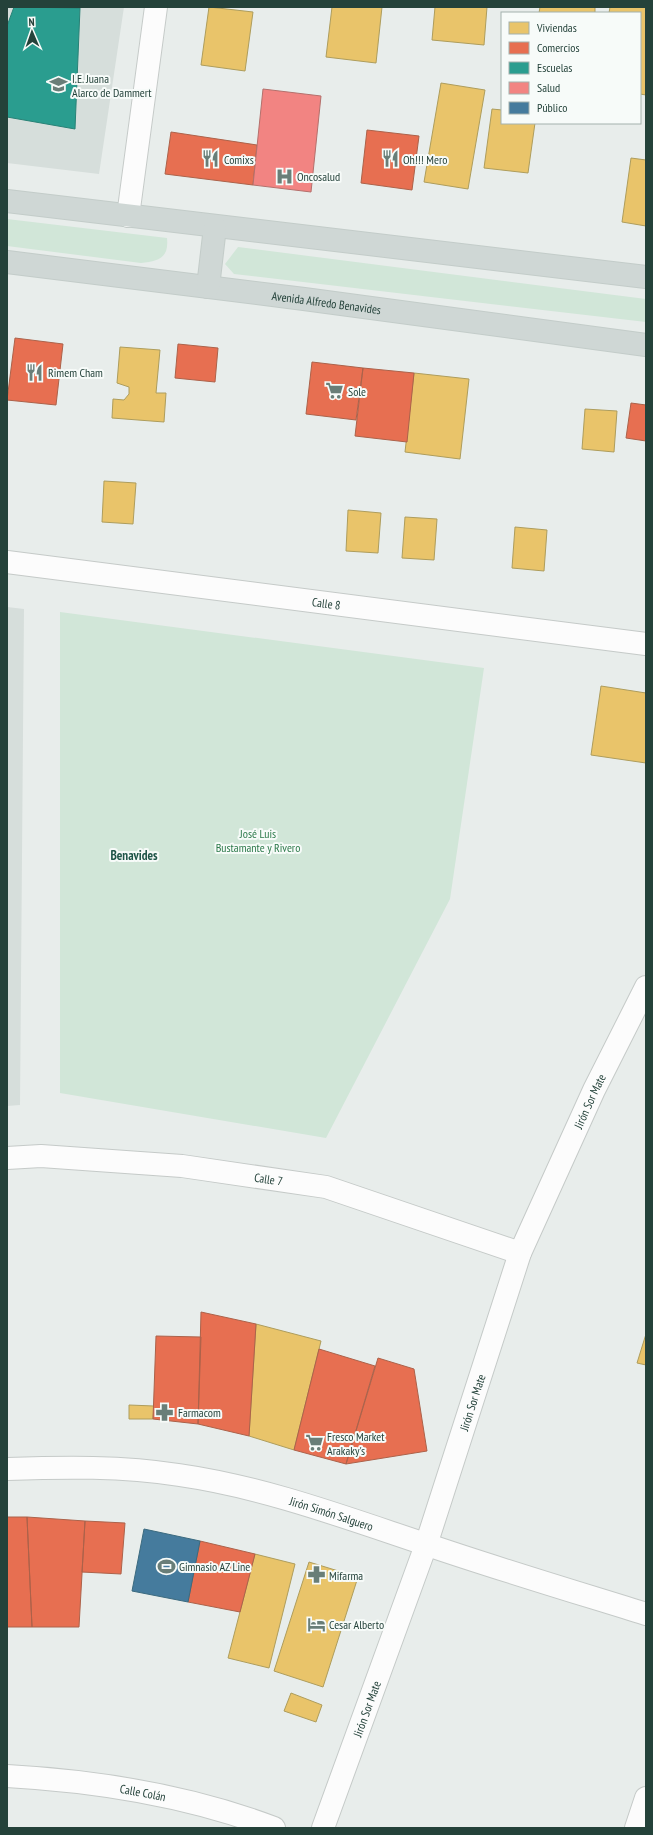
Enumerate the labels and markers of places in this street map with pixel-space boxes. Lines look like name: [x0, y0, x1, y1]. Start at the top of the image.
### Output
place label: I.E. Juana Alarco de Dammert: [72, 71, 152, 100]
school or university icon: I.E. Juana Alarco de Dammert: [49, 75, 69, 95]
restaurant icon: Comixs: [201, 149, 221, 169]
restaurant icon: Oh!!! Mero: [380, 149, 400, 169]
place label: Comixs: [224, 152, 254, 167]
place label: Oh!!! Mero: [403, 152, 447, 167]
hospital icon: Oncosalud: [274, 166, 294, 186]
place label: Oncosalud: [297, 169, 340, 184]
restaurant icon: Rimem Cham: [25, 362, 45, 382]
place label: Rimem Cham: [48, 365, 103, 380]
supermarket icon: Sole: [325, 381, 345, 401]
place label: Sole: [348, 384, 366, 399]
pharmacy icon: Farmacom: [155, 1402, 175, 1422]
place label: Farmacom: [178, 1405, 221, 1420]
place label: Fresco Market Arakaky's: [327, 1429, 385, 1458]
supermarket icon: Fresco Market Arakaky's: [304, 1433, 324, 1453]
sports icon: Gimnasio AZ Line: [156, 1556, 176, 1576]
place label: Gimnasio AZ Line: [179, 1559, 250, 1574]
pharmacy icon: Mifarma: [306, 1565, 326, 1585]
place label: Mifarma: [329, 1568, 363, 1583]
hotel icon: Cesar Alberto: [306, 1614, 326, 1634]
place label: Cesar Alberto: [329, 1617, 384, 1632]

